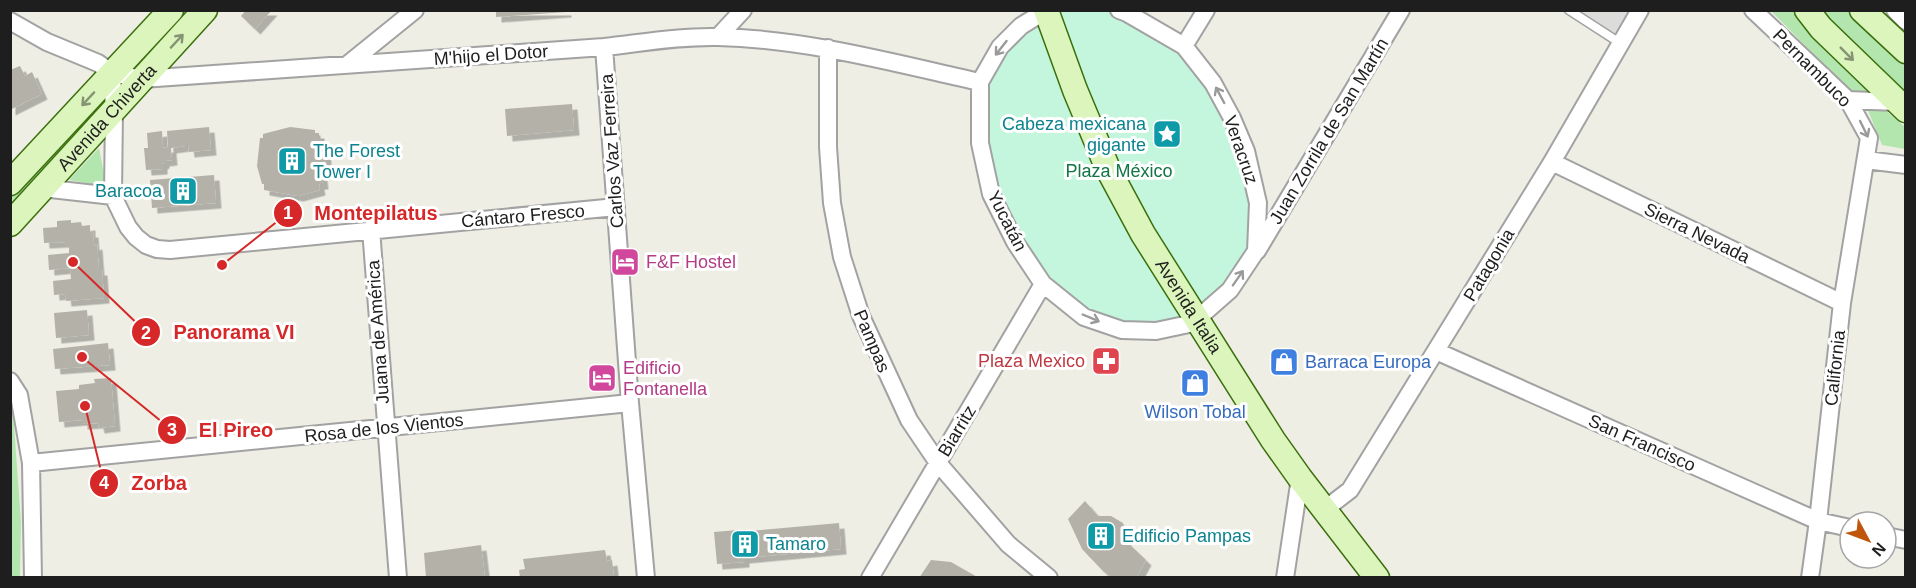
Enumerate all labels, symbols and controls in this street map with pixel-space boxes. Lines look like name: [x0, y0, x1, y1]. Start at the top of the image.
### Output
street label: Pernambuco: [1769, 25, 1855, 111]
one-way arrow: [170, 33, 184, 48]
street label: Juan Zorrila de San Martín: [1266, 35, 1392, 227]
one-way arrow: [995, 40, 1008, 56]
street label: M'hijo el Dotor: [433, 41, 549, 69]
one-way arrow: [1839, 46, 1854, 61]
street label: Avenida Chiverta: [54, 60, 161, 175]
street label: Carlos Vaz Ferreira: [597, 72, 627, 229]
one-way arrow: [1214, 87, 1225, 105]
one-way arrow: [81, 91, 95, 106]
street label: Veracruz: [1220, 113, 1262, 187]
place label: Cabeza mexicana gigante: [1002, 114, 1147, 155]
place icon: Cabeza mexicana gigante: [1151, 118, 1183, 150]
one-way arrow: [1859, 120, 1871, 138]
place label: The Forest Tower I: [313, 141, 400, 182]
building icon: The Forest Tower I: [276, 145, 308, 177]
park label: Plaza México: [1065, 161, 1173, 181]
building icon: Baracoa: [167, 175, 199, 207]
place label: Baracoa: [95, 181, 163, 201]
street label: Yucatán: [983, 187, 1031, 255]
callout: Montepilatus: [273, 194, 450, 232]
street label: Sierra Nevada: [1641, 199, 1754, 268]
street label: Cántaro Fresco: [460, 201, 586, 231]
text: Montepilatus: [314, 202, 438, 224]
text: 1: [283, 203, 293, 223]
street label: Patagonia: [1460, 224, 1519, 305]
hotel icon: F&F Hostel: [609, 246, 641, 278]
place label: F&F Hostel: [646, 252, 736, 272]
street label: Avenida Italia: [1151, 255, 1226, 358]
street label: Juana de América: [363, 258, 393, 405]
one-way arrow: [1232, 270, 1244, 286]
street label: Pampas: [850, 307, 894, 375]
callout: Panorama VI: [131, 313, 307, 351]
one-way arrow: [1081, 313, 1099, 324]
text: Panorama VI: [173, 321, 295, 343]
text: 2: [141, 323, 151, 343]
street label: California: [1821, 328, 1849, 407]
pharmacy icon: Plaza Mexico: [1090, 345, 1122, 377]
shop icon: Barraca Europa: [1268, 346, 1300, 378]
place label: Plaza Mexico: [978, 351, 1085, 371]
place label: Barraca Europa: [1305, 352, 1432, 372]
place label: Edificio Fontanella: [623, 358, 708, 399]
hotel icon: Edificio Fontanella: [586, 362, 618, 394]
shop icon: Wilson Tobal: [1179, 367, 1211, 399]
street label: Biarritz: [934, 402, 980, 460]
place label: Wilson Tobal: [1144, 402, 1246, 422]
street label: Rosa de los Vientos: [304, 410, 464, 446]
street label: San Francisco: [1585, 410, 1699, 476]
callout: El Pireo: [157, 411, 285, 449]
text: El Pireo: [199, 419, 273, 441]
text: 3: [167, 420, 177, 440]
callout: Zorba: [89, 464, 199, 502]
text: Zorba: [131, 472, 188, 494]
text: 4: [99, 473, 109, 493]
north arrow: [1838, 510, 1898, 570]
building icon: Edificio Pampas: [1085, 520, 1117, 552]
place label: Edificio Pampas: [1122, 526, 1251, 546]
building icon: Tamaro: [729, 528, 761, 560]
place label: Tamaro: [766, 534, 826, 554]
text: N: [1869, 540, 1889, 559]

